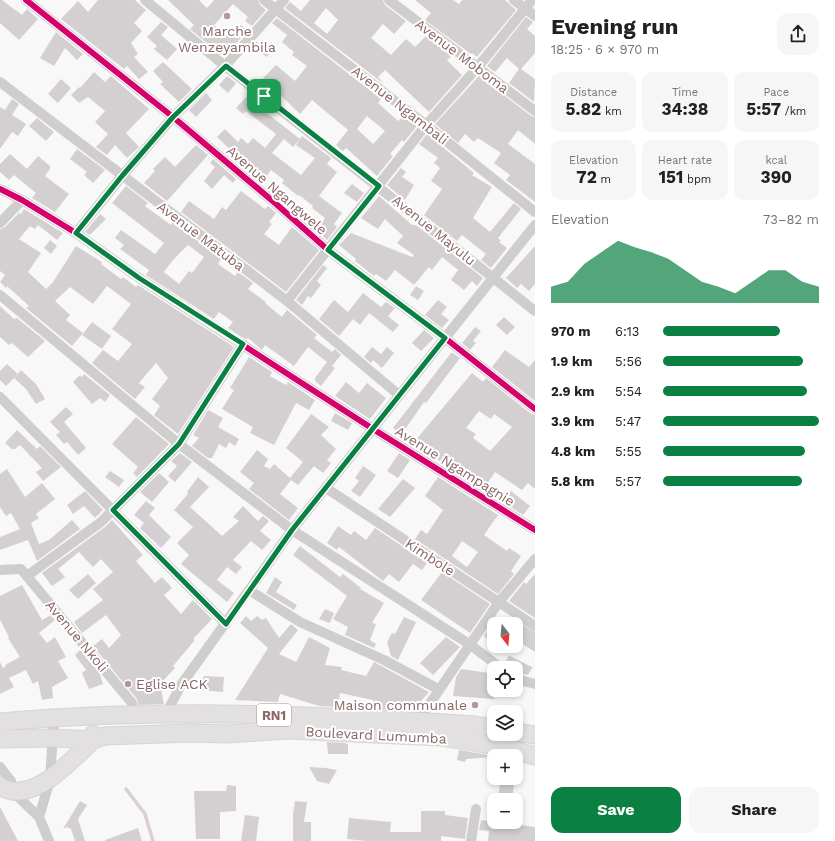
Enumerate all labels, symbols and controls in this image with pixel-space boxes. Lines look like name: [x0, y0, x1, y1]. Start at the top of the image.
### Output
marker: Marche Wenzeyambila: [222, 11, 232, 21]
button: share: [777, 13, 819, 55]
text: Evening run: [551, 14, 679, 39]
street label: Avenue Moboma: [412, 16, 512, 96]
place label: Marche Wenzeyambila: [178, 23, 276, 55]
text: 18:25 · 6 × 970 m: [551, 42, 659, 57]
street label: Avenue Ngambali: [349, 62, 451, 148]
pin: [247, 79, 281, 113]
icon: arrive: [253, 85, 275, 107]
text: Distance: [570, 86, 617, 99]
text: Time: [672, 86, 698, 99]
text: Pace: [764, 86, 789, 99]
text: 5.82: [566, 99, 601, 119]
text: 34:38: [662, 99, 708, 119]
text: 5:57: [746, 99, 781, 119]
text: km: [601, 105, 622, 118]
text: /km: [781, 105, 806, 118]
street label: Avenue Ngangwele: [224, 142, 330, 238]
text: Elevation: [569, 154, 618, 167]
text: Heart rate: [658, 154, 712, 167]
text: kcal: [765, 154, 787, 167]
text: 72: [576, 167, 597, 187]
text: 151: [659, 167, 683, 187]
text: 390: [761, 167, 792, 187]
text: m: [597, 173, 611, 186]
text: bpm: [683, 173, 711, 186]
street label: Avenue Mayulu: [389, 192, 479, 268]
street label: Avenue Matuba: [154, 198, 248, 274]
text: Elevation: [551, 212, 609, 227]
text: 73–82 m: [763, 212, 819, 227]
text: 970 m: [551, 324, 591, 339]
text: 6:13: [615, 324, 639, 339]
text: 1.9 km: [551, 354, 592, 369]
text: 5:56: [615, 354, 642, 369]
text: 2.9 km: [551, 384, 595, 399]
text: 5:54: [615, 384, 642, 399]
text: 3.9 km: [551, 414, 595, 429]
text: 5:47: [615, 414, 641, 429]
street label: Avenue Ngampagnie: [392, 423, 518, 509]
text: 4.8 km: [551, 444, 595, 459]
text: 5:55: [615, 444, 642, 459]
text: 5.8 km: [551, 474, 595, 489]
text: 5:57: [615, 474, 641, 489]
street label: Kimbole: [402, 535, 458, 579]
street label: Avenue Nkoli: [42, 597, 112, 675]
north arrow: [487, 617, 523, 653]
map controls: [487, 617, 523, 829]
button: locate: [487, 661, 523, 697]
place label: Eglise ACK: [136, 676, 208, 692]
marker: Eglise ACK: [123, 679, 133, 689]
place label: Maison communale: [334, 697, 467, 713]
marker: Maison communale: [470, 700, 480, 710]
road number: RN1: [257, 704, 291, 726]
button: layers: [487, 705, 523, 741]
street label: Boulevard Lumumba: [305, 723, 447, 747]
button: +: [487, 749, 523, 785]
button: Save: [551, 787, 681, 833]
button: Share: [689, 787, 819, 833]
button: −: [487, 793, 523, 829]

